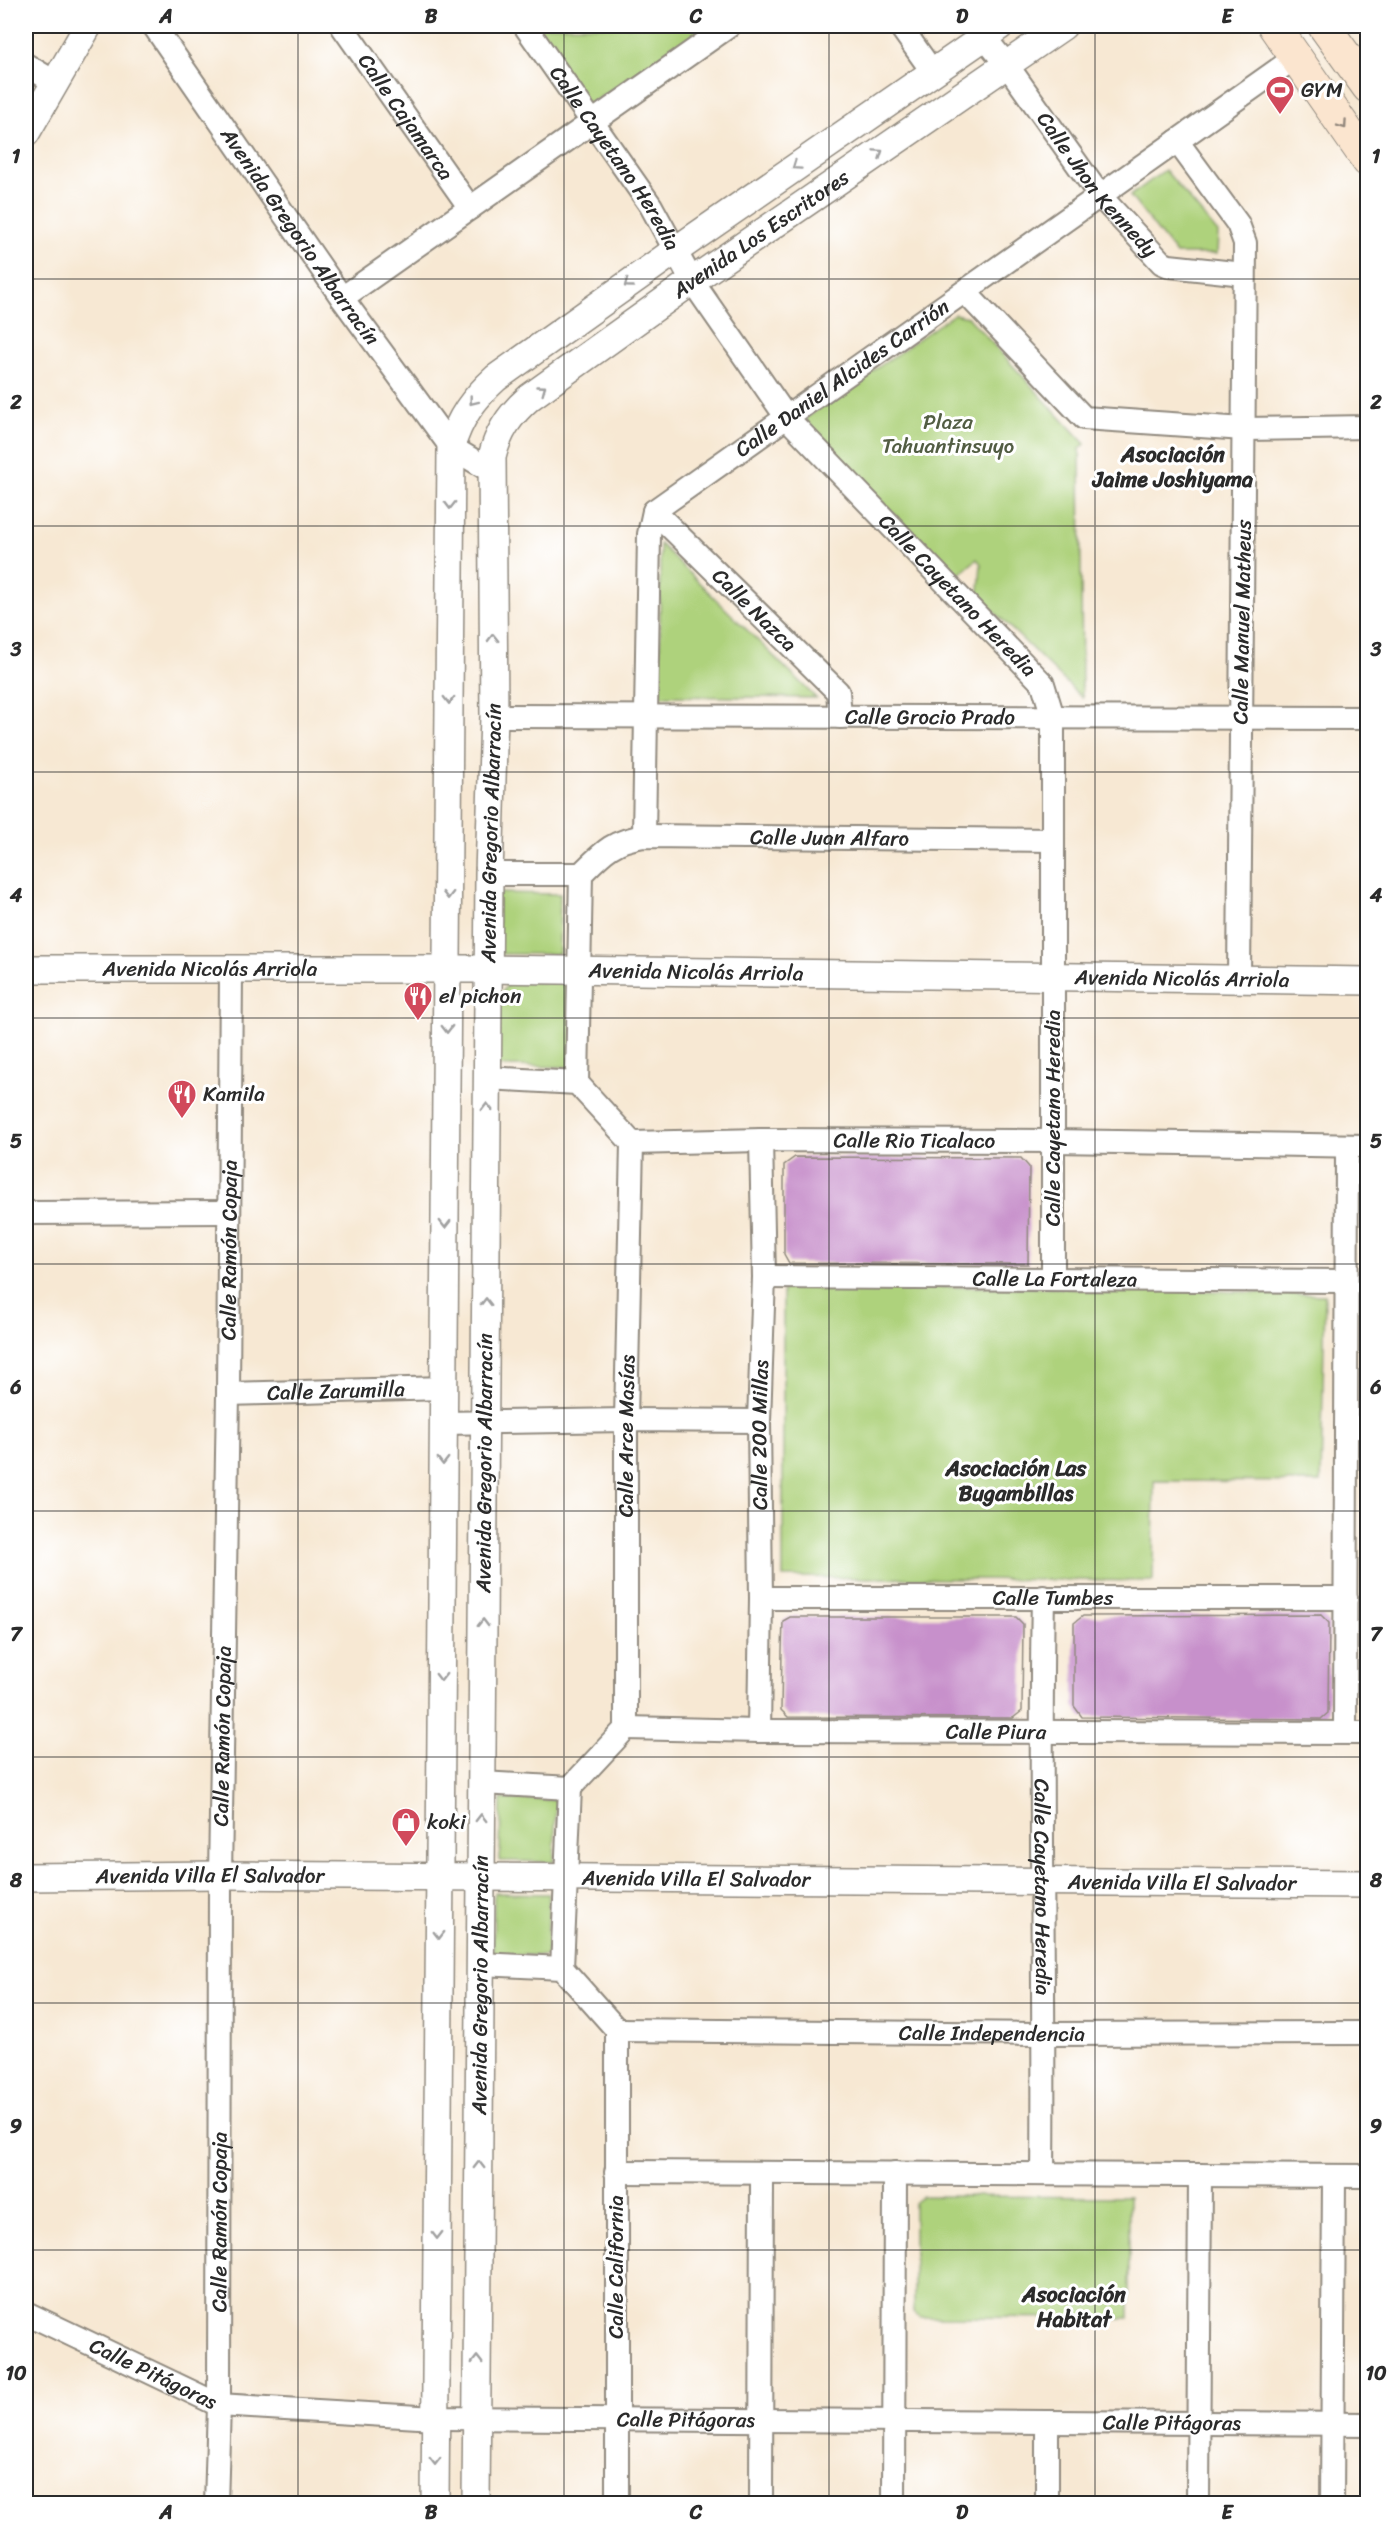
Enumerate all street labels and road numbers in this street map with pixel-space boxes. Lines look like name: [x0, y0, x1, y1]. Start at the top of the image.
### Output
street label: Calle Cajamarca: [348, 45, 464, 189]
street label: Calle Cayetano Heredia: [539, 57, 691, 258]
street label: Calle Jhon Kennedy: [1026, 103, 1167, 267]
street label: Avenida Gregorio Albarracín: [209, 118, 390, 354]
street label: Avenida Los Escritores: [663, 159, 858, 309]
street label: Calle Daniel Alcides Carrión: [727, 288, 958, 467]
street label: Calle Cayetano Heredia: [869, 504, 1047, 687]
street label: Calle Manuel Matheus: [1221, 519, 1263, 725]
street label: Calle Nazca: [703, 558, 807, 662]
street label: Calle Grocio Prado: [845, 698, 1015, 736]
street label: Avenida Gregorio Albarracín: [469, 703, 513, 964]
street label: Calle Juan Alfaro: [750, 818, 909, 858]
street label: Avenida Nicolás Arriola: [102, 950, 318, 988]
street label: Avenida Nicolás Arriola: [587, 951, 804, 992]
street label: Avenida Nicolás Arriola: [1073, 958, 1290, 999]
street label: Calle Cayetano Heredia: [1034, 1009, 1072, 1226]
street label: Calle Rio Ticalaco: [834, 1121, 996, 1160]
street label: Calle Ramón Copaja: [209, 1159, 249, 1340]
street label: Calle La Fortaleza: [972, 1259, 1138, 1299]
street label: Avenida Gregorio Albarracín: [464, 1333, 504, 1594]
street label: Calle Arce Masías: [607, 1354, 646, 1517]
street label: Calle 200 Millas: [740, 1359, 780, 1510]
street label: Calle Zarumilla: [266, 1370, 406, 1412]
street label: Calle Tumbes: [993, 1579, 1114, 1617]
street label: Calle Ramón Copaja: [202, 1645, 243, 1827]
street label: Calle Piura: [946, 1713, 1047, 1751]
street label: Calle Cayetano Heredia: [1023, 1779, 1062, 1996]
street label: Avenida Gregorio Albarracín: [460, 1855, 500, 2116]
street label: Avenida Villa El Salvador: [95, 1856, 326, 1895]
street label: Avenida Villa El Salvador: [581, 1859, 812, 1899]
street label: Avenida Villa El Salvador: [1067, 1863, 1298, 1902]
street label: Calle Independencia: [899, 2014, 1086, 2053]
street label: Calle Ramón Copaja: [200, 2131, 239, 2312]
street label: Calle California: [597, 2195, 635, 2339]
street label: Calle Pitágoras: [83, 2327, 224, 2421]
street label: Calle Pitágoras: [617, 2400, 755, 2439]
street label: Calle Pitágoras: [1103, 2403, 1241, 2442]

